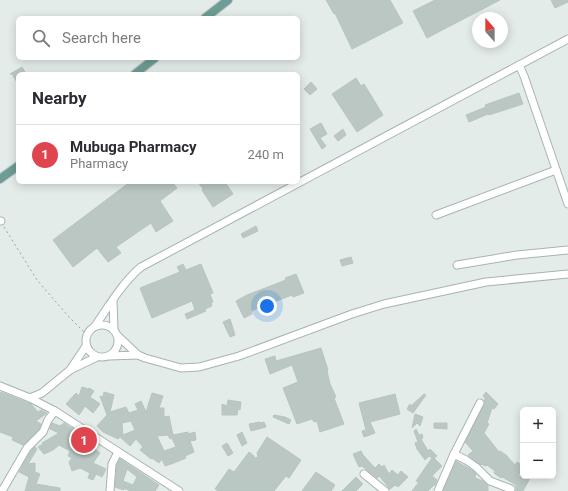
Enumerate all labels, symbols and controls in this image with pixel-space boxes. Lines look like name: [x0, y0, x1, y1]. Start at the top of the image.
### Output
north arrow: [472, 12, 508, 48]
search box: [16, 16, 300, 60]
icon: search: [30, 27, 52, 49]
text: Search here: [62, 29, 141, 47]
text: Nearby: [32, 88, 87, 108]
text: Mubuga Pharmacy: [70, 138, 197, 156]
text: 1: [41, 147, 49, 162]
text: 240 m: [247, 147, 284, 162]
text: Pharmacy: [70, 156, 128, 171]
your location: [257, 296, 277, 316]
map controls: [520, 407, 556, 479]
button: +: [520, 407, 556, 443]
pin: 1: [71, 425, 97, 455]
button: −: [520, 443, 556, 479]

